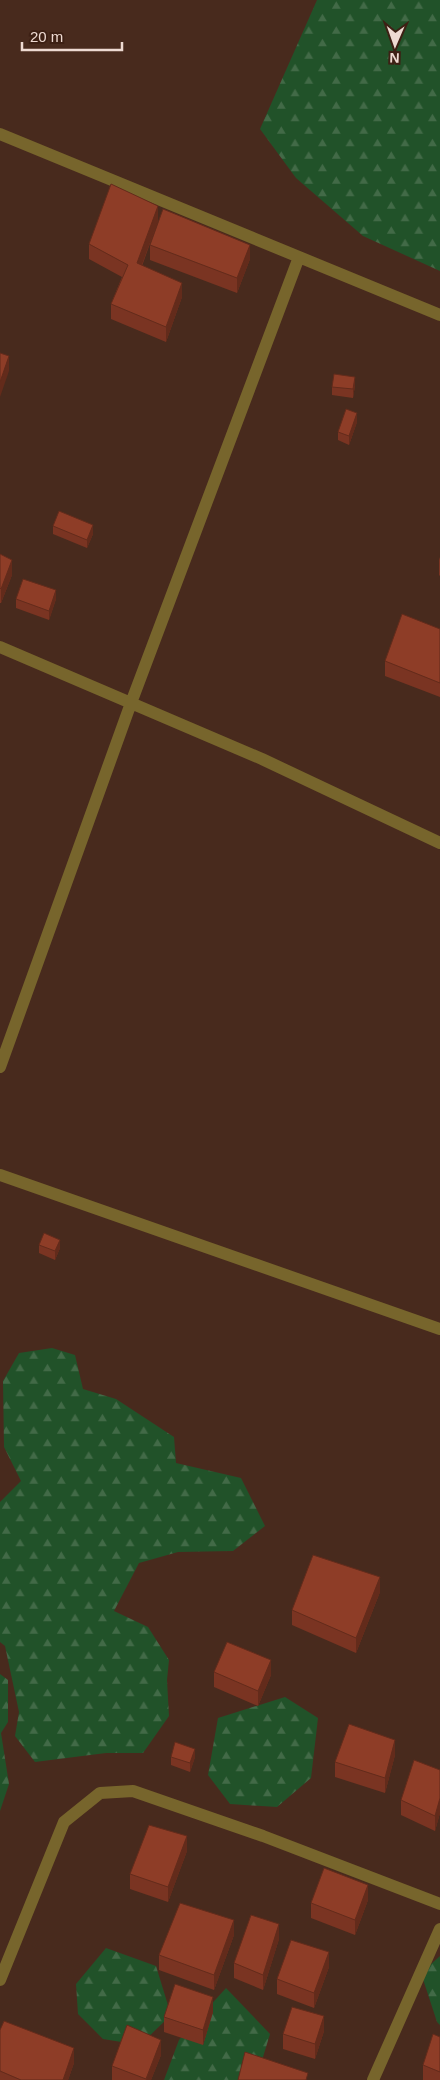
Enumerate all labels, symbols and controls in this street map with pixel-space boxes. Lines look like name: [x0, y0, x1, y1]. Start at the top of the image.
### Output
scale bar: [22, 20, 122, 52]
north arrow: [370, 20, 420, 70]
text: 20 m: [30, 28, 63, 45]
text: N: [389, 50, 400, 66]

